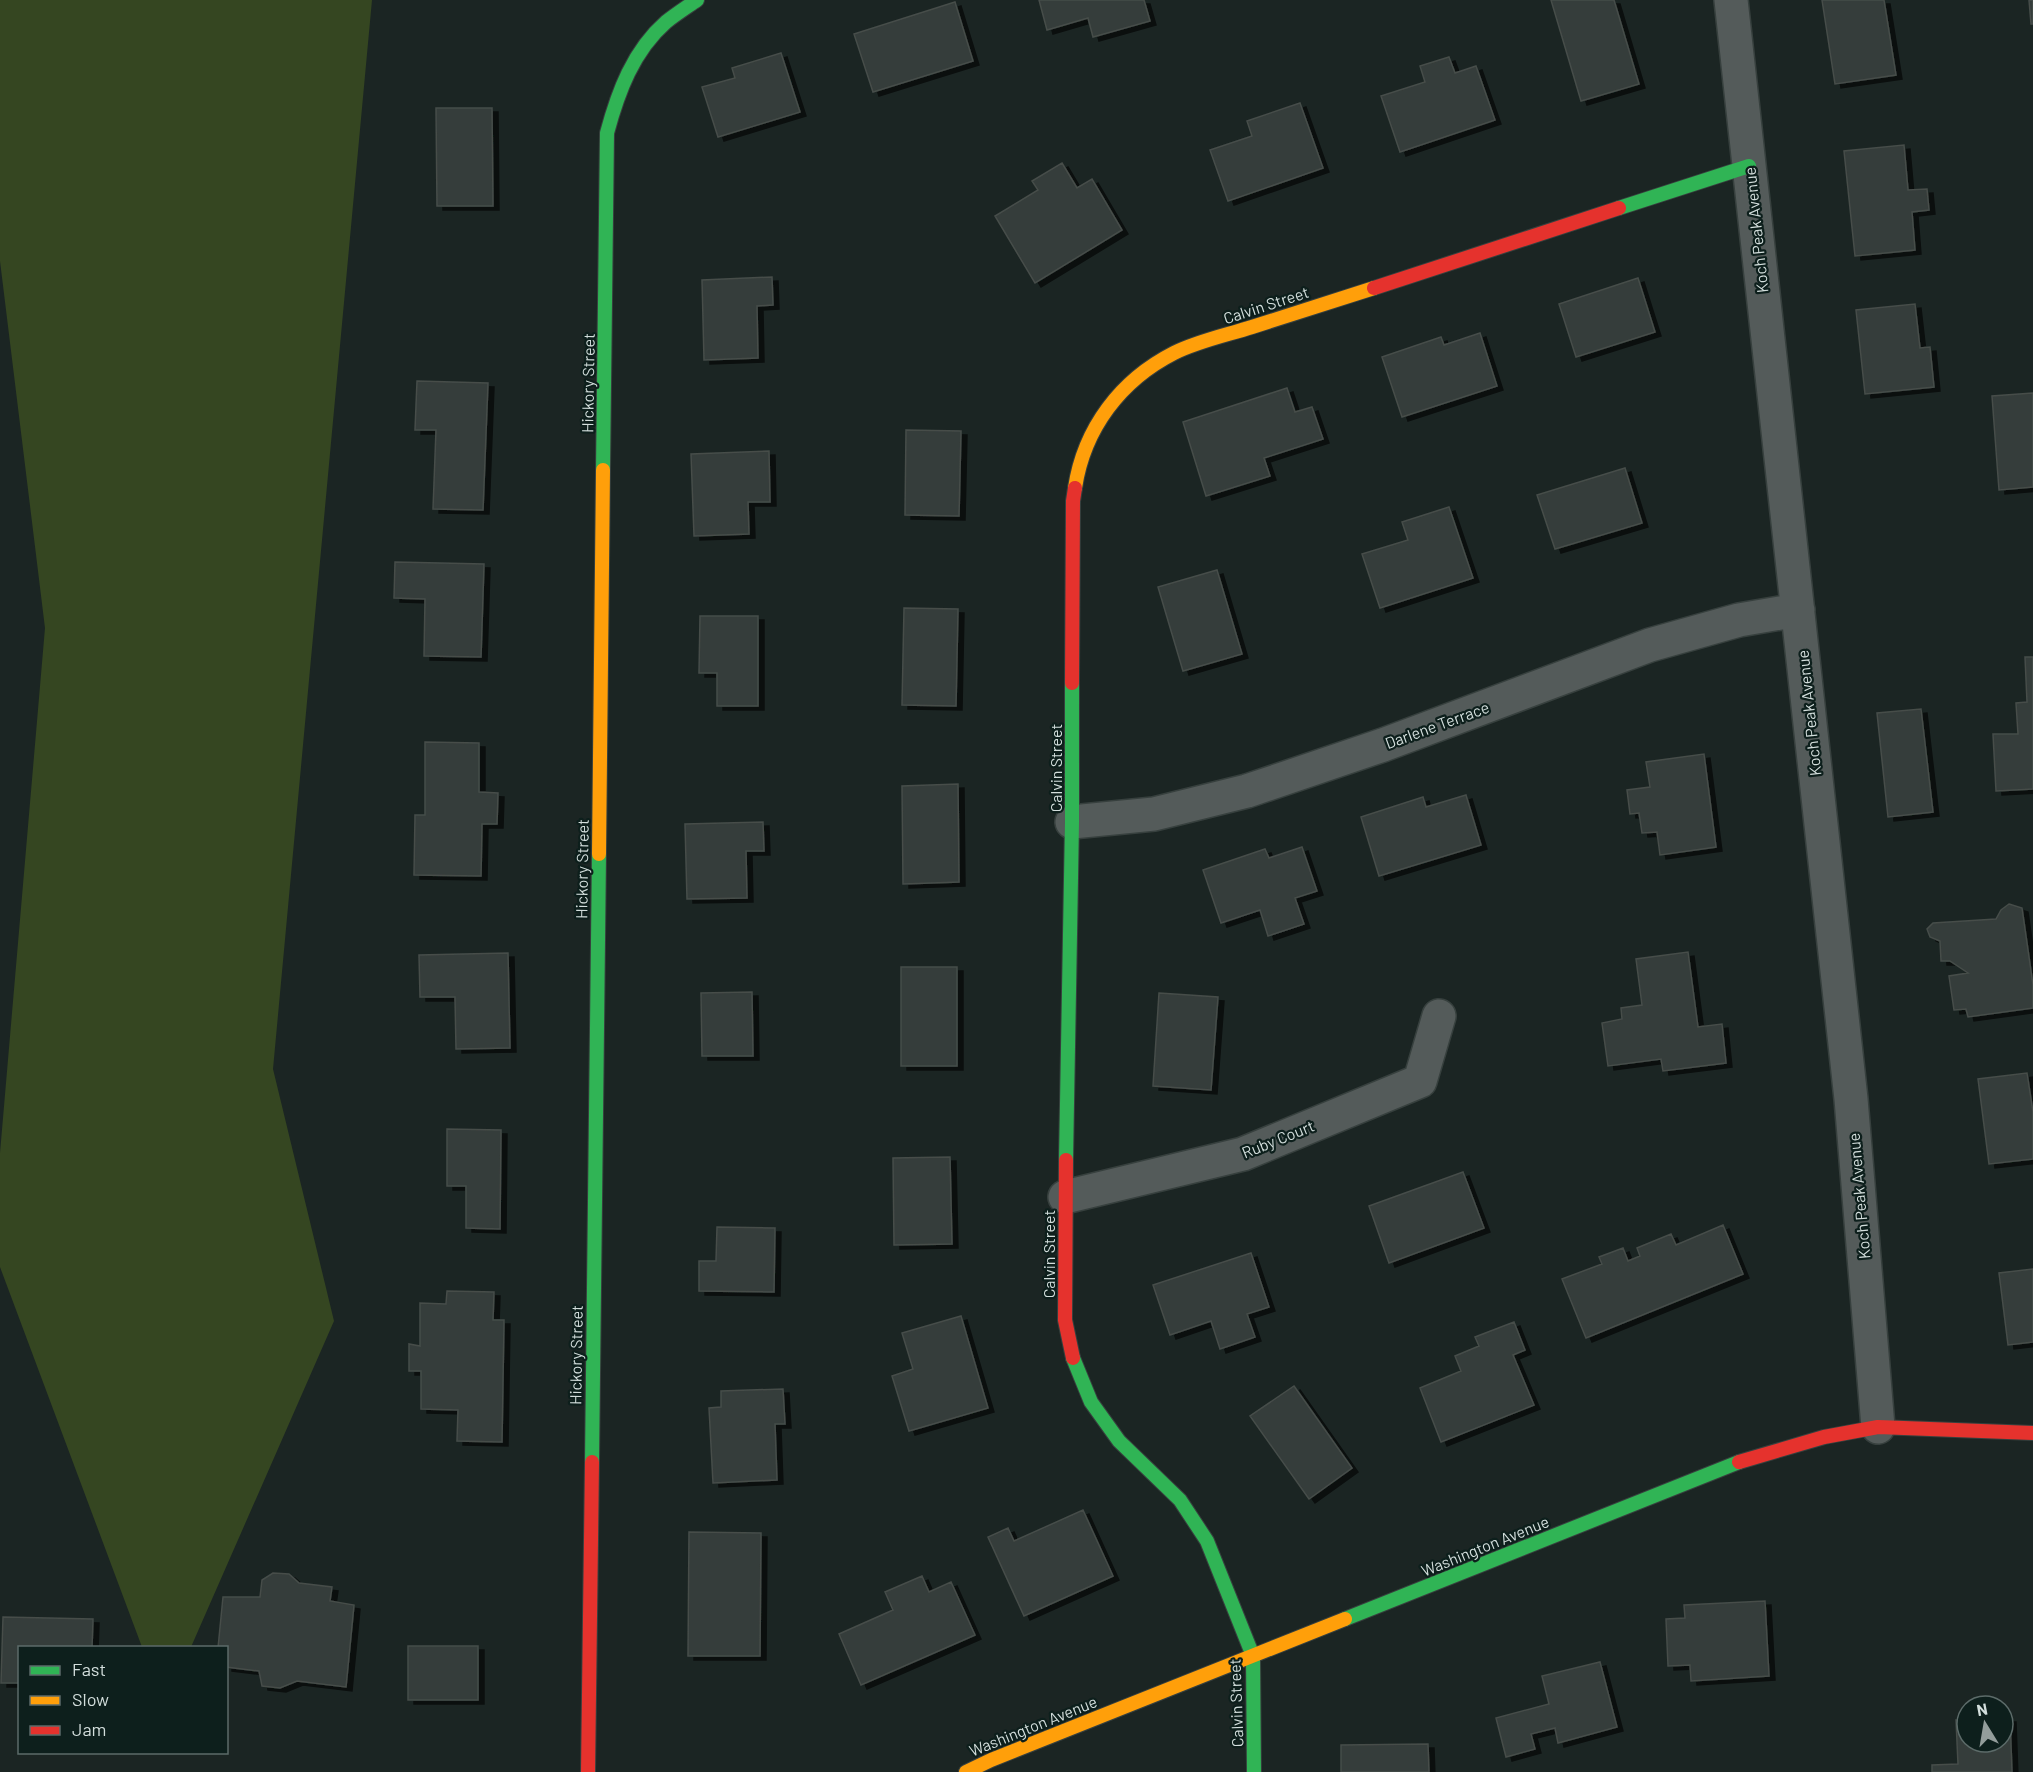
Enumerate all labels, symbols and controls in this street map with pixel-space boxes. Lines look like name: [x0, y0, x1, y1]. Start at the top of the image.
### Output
street label: Koch Peak Avenue: [1739, 166, 1772, 294]
street label: Calvin Street: [1221, 282, 1311, 327]
street label: Hickory Street: [577, 333, 598, 433]
street label: Koch Peak Avenue: [1792, 649, 1825, 777]
street label: Darlene Terrace: [1382, 697, 1491, 752]
street label: Calvin Street: [1046, 724, 1065, 812]
street label: Hickory Street: [571, 819, 592, 919]
street label: Ruby Court: [1239, 1115, 1317, 1162]
street label: Koch Peak Avenue: [1844, 1132, 1873, 1260]
street label: Calvin Street: [1039, 1210, 1058, 1298]
street label: Hickory Street: [565, 1305, 586, 1405]
street label: Washington Avenue: [1418, 1511, 1551, 1580]
legend: [18, 1646, 228, 1754]
text: Fast: [72, 1658, 106, 1680]
street label: Calvin Street: [1224, 1658, 1247, 1748]
text: Slow: [72, 1688, 109, 1710]
street label: Washington Avenue: [966, 1691, 1099, 1760]
north arrow: [1955, 1694, 2015, 1754]
text: N: [1975, 1698, 1989, 1719]
text: Jam: [72, 1718, 106, 1740]

